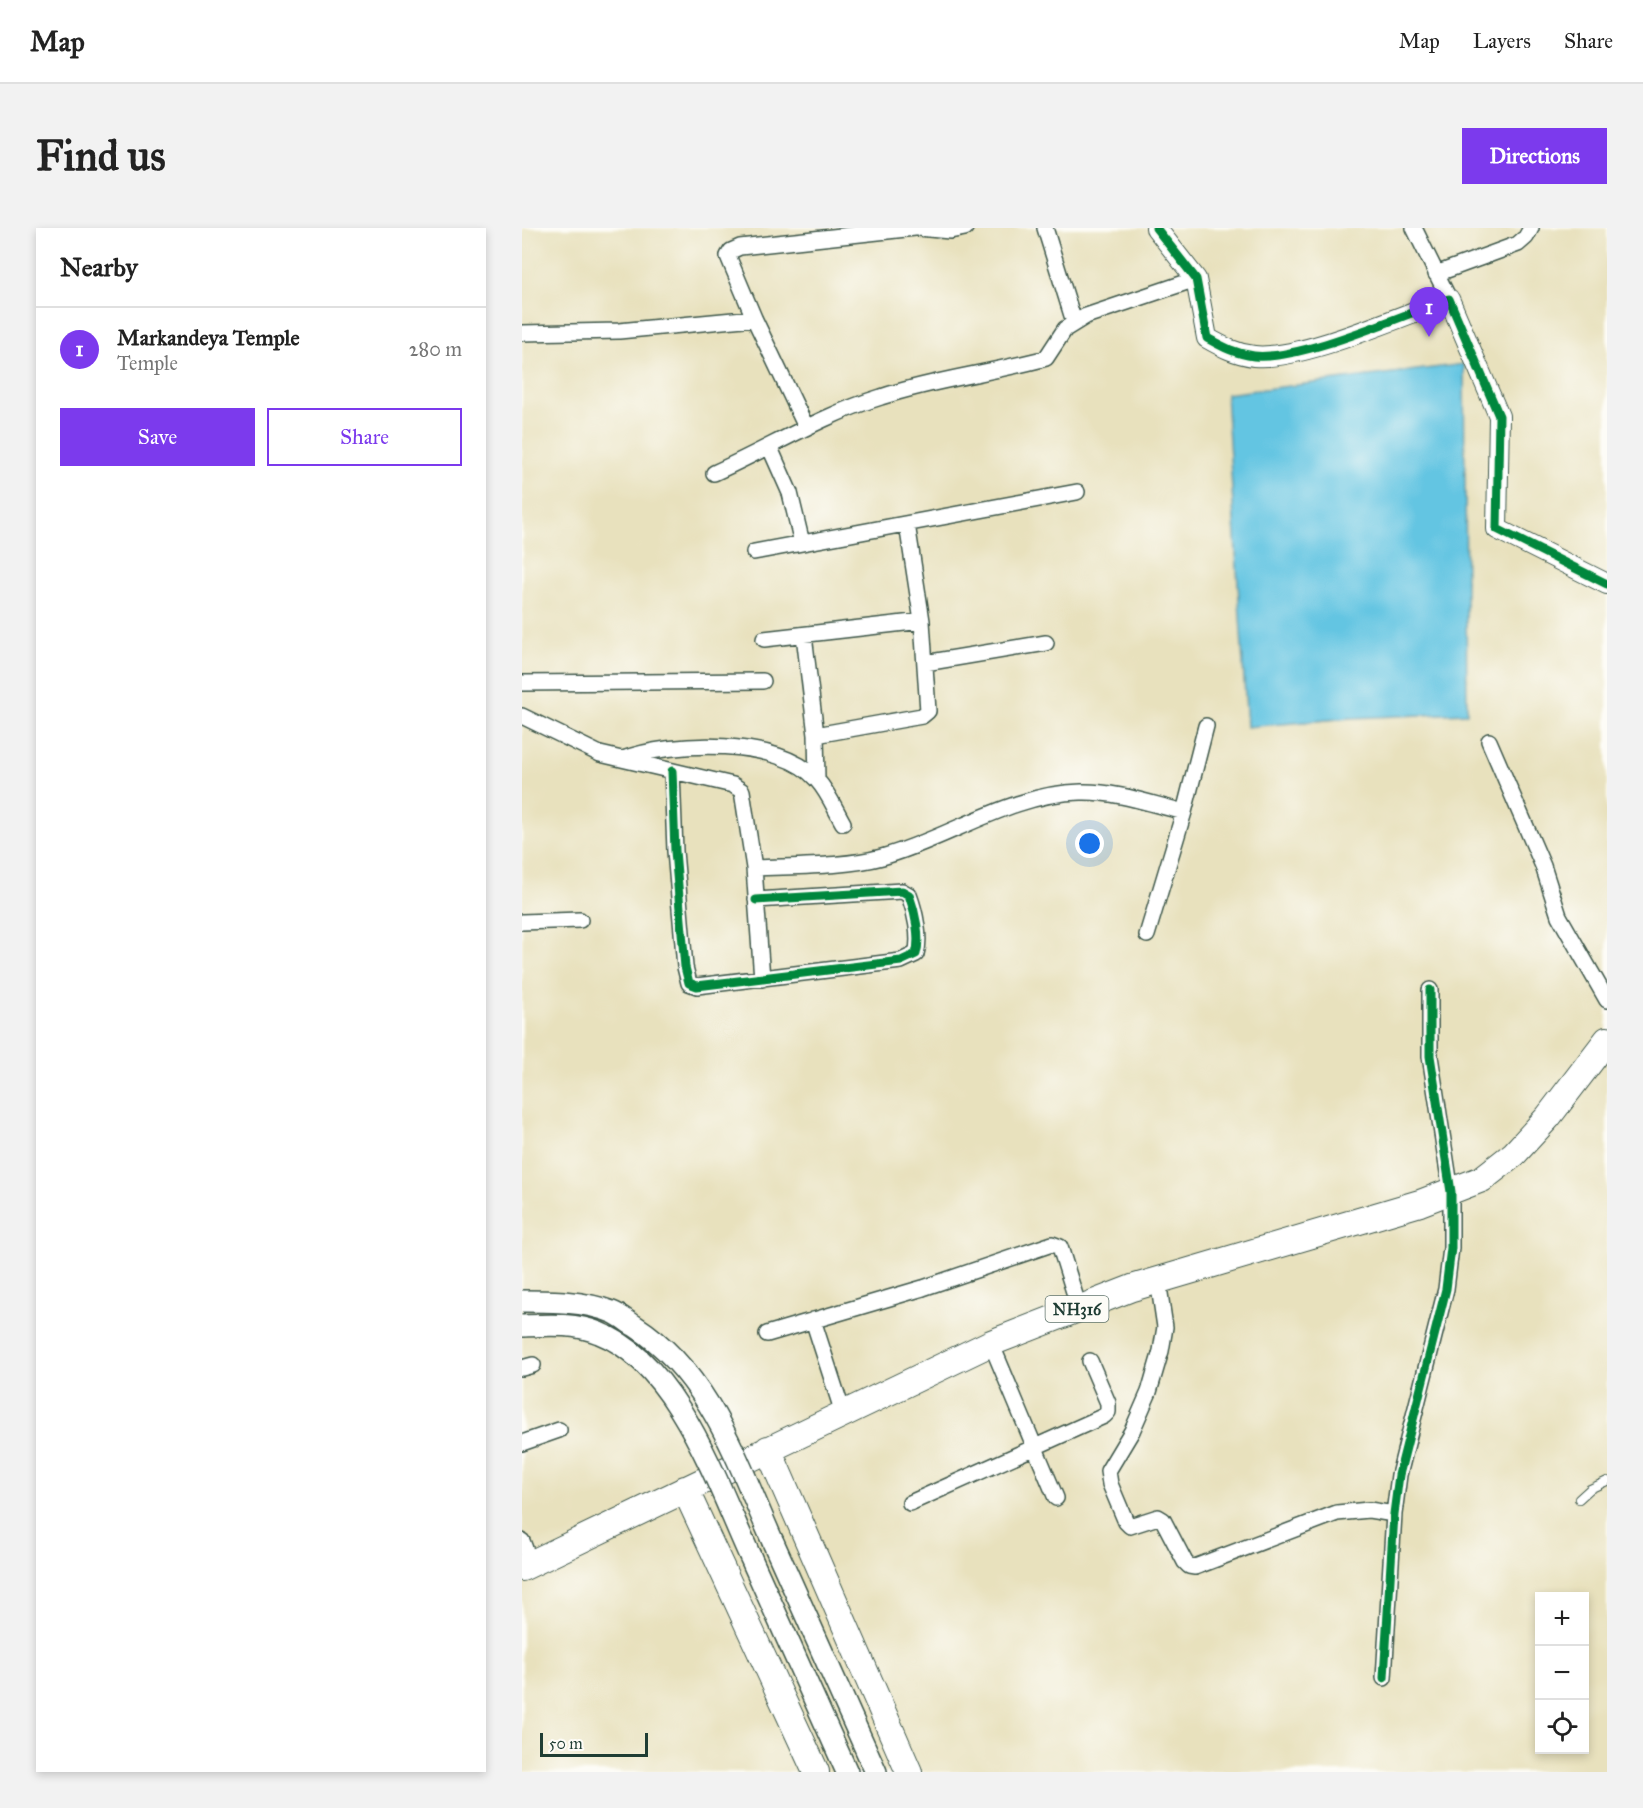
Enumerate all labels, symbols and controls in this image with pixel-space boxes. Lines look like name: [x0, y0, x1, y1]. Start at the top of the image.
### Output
text: Map: [30, 24, 85, 59]
text: Map: [1399, 28, 1440, 54]
text: Layers: [1473, 28, 1531, 54]
text: Share: [1564, 28, 1613, 54]
button: Directions: [1462, 128, 1607, 184]
text: Find us: [36, 130, 166, 182]
text: Nearby: [60, 251, 138, 283]
pin: 1: [1410, 288, 1448, 337]
text: Markandeya Temple: [117, 324, 300, 351]
text: 1: [76, 337, 83, 361]
text: 280 m: [409, 337, 462, 361]
text: Temple: [117, 351, 178, 375]
button: Save: [60, 408, 255, 466]
button: Share: [267, 408, 462, 466]
your location: [1075, 829, 1104, 858]
road number: NH316: [1046, 1296, 1108, 1322]
map controls: [1535, 1592, 1589, 1754]
button: +: [1535, 1592, 1589, 1646]
button: −: [1535, 1646, 1589, 1700]
button: locate: [1535, 1700, 1589, 1754]
scale bar: [540, 1730, 648, 1758]
text: 50 m: [549, 1734, 583, 1753]

